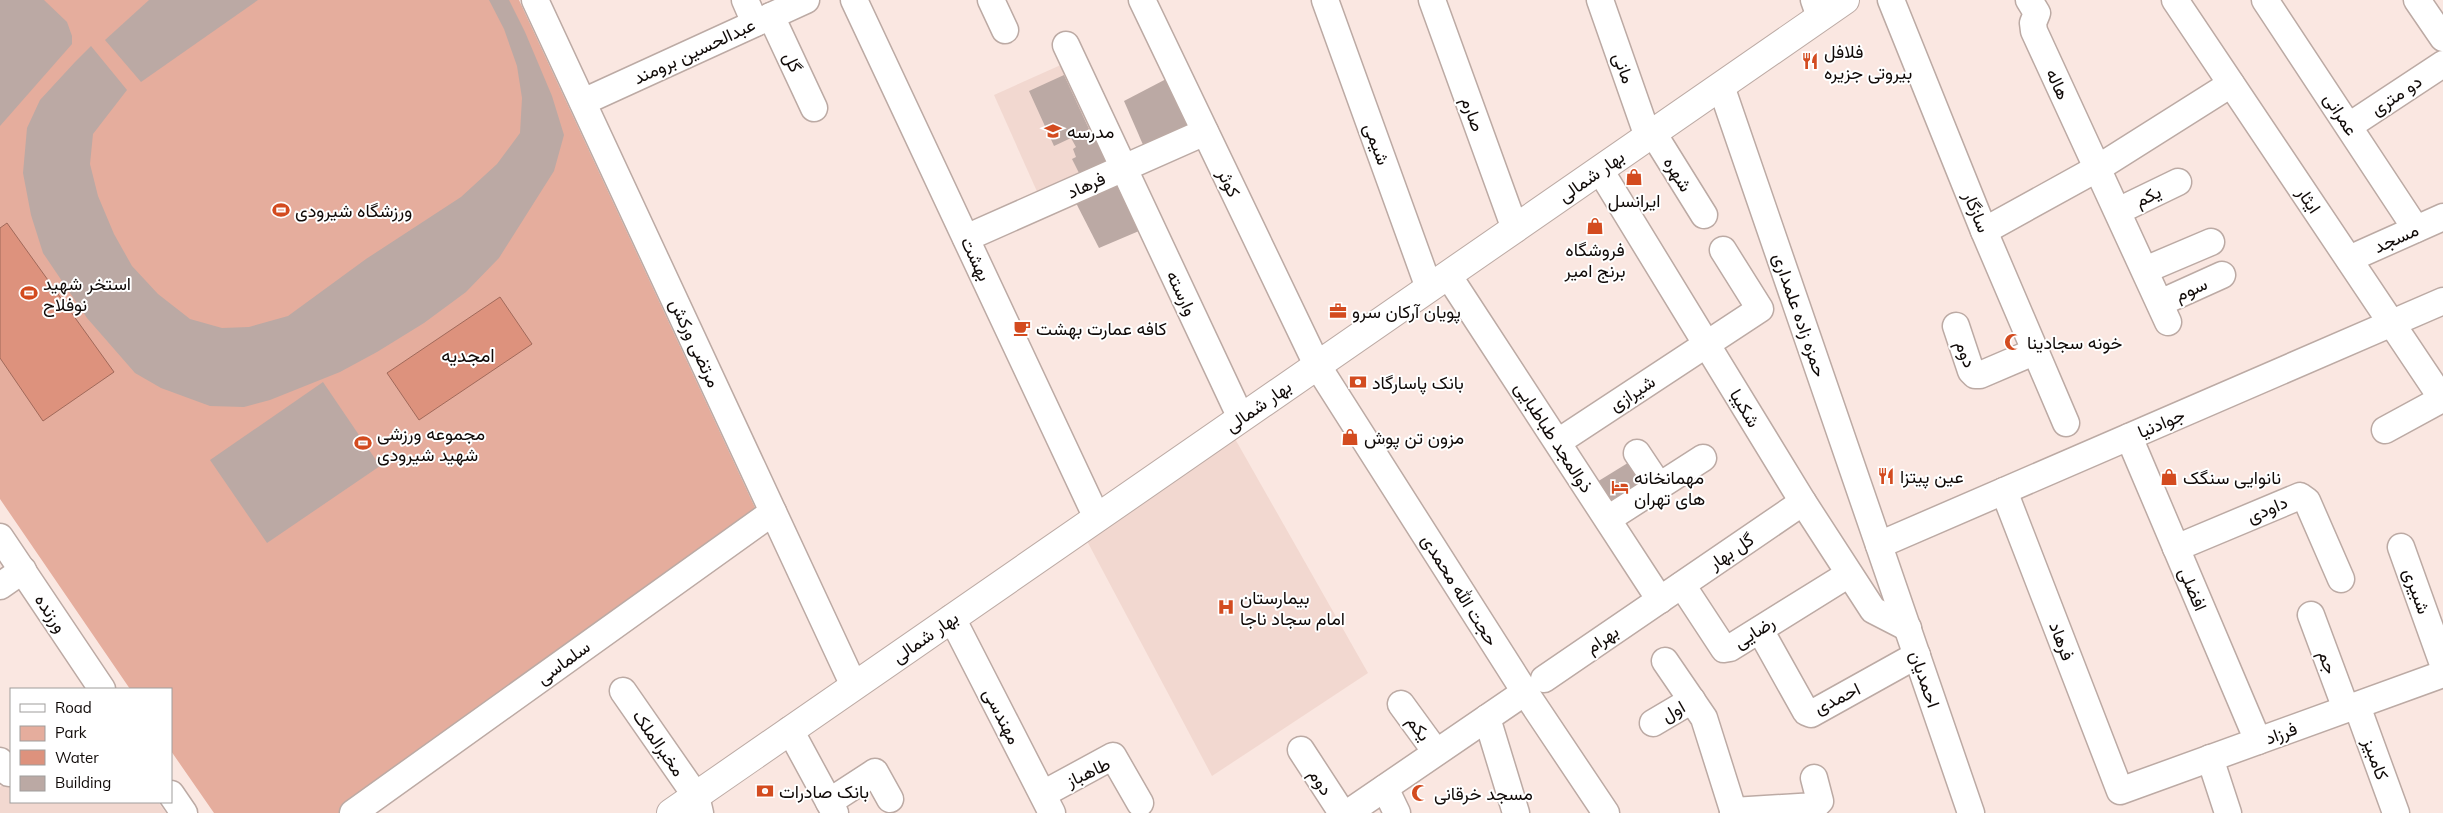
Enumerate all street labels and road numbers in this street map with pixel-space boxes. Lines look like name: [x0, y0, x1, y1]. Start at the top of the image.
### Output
street label: عبدالحسین برومند: [629, 13, 759, 89]
street label: گل: [778, 48, 808, 76]
street label: مانی: [1608, 49, 1640, 87]
street label: هاله: [2041, 65, 2075, 103]
street label: دو متری: [2366, 70, 2426, 120]
street label: عمرانی: [2319, 88, 2363, 140]
street label: صارم: [1455, 94, 1490, 135]
street label: شیمی: [1359, 120, 1395, 168]
street label: بهار شمالی: [1553, 145, 1629, 207]
street label: شهره: [1658, 152, 1698, 196]
street label: کوثر: [1212, 164, 1246, 201]
street label: فرهاد: [1063, 166, 1109, 204]
street label: یکم: [2131, 180, 2165, 213]
street label: ایثار: [2291, 181, 2326, 218]
street label: سازگار: [1958, 187, 1996, 236]
street label: مسجد: [2370, 218, 2422, 258]
street label: بهشت: [956, 233, 996, 285]
street label: حمزه زاده علمداری: [1768, 250, 1832, 380]
street label: وارسته: [1162, 267, 1202, 319]
street label: سوم: [2171, 272, 2211, 307]
street label: مرتضی ورکش: [664, 295, 726, 391]
street label: دوم: [1949, 337, 1982, 371]
street label: شیرازی: [1605, 370, 1659, 416]
street label: بهار شمالی: [1220, 375, 1296, 437]
street label: ذوالمجد طباطبایی: [1510, 377, 1598, 497]
street label: شکیبا: [1725, 385, 1765, 431]
street label: جوادنیا: [2134, 403, 2188, 443]
street label: داودی: [2243, 490, 2291, 528]
street label: گل بهار: [1703, 528, 1758, 575]
street label: حجت الله محمدی: [1416, 530, 1504, 650]
street label: افضلی: [2174, 564, 2212, 614]
street label: شبیری: [2398, 565, 2436, 617]
street label: ورزنده: [30, 589, 72, 637]
street label: بهار شمالی: [887, 606, 963, 668]
street label: رضایی: [1729, 611, 1779, 653]
street label: فرهاد: [2044, 618, 2080, 664]
street label: بهرام: [1581, 620, 1623, 659]
street label: سلماسی: [532, 635, 594, 689]
street label: جم: [2312, 647, 2343, 677]
street label: احمدیان: [1905, 648, 1945, 710]
street label: احمدی: [1810, 677, 1864, 719]
street label: مهندسی: [978, 684, 1026, 748]
street label: اول: [1657, 695, 1689, 727]
street label: مخبرالملک: [628, 705, 690, 781]
street label: یکم: [1401, 711, 1436, 746]
street label: فرزاد: [2262, 717, 2300, 749]
street label: کامبیز: [2358, 734, 2394, 783]
street label: طاهباز: [1061, 752, 1114, 793]
street label: دوم: [1303, 764, 1338, 800]

